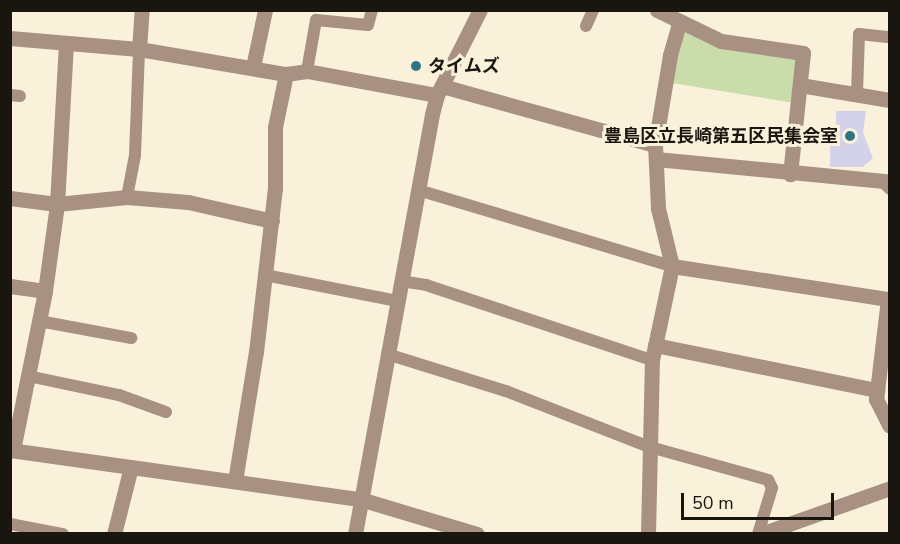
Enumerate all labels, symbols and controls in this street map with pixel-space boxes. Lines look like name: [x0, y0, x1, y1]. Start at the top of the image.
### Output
place label: タイムズ: [428, 55, 500, 77]
marker: タイムズ: [409, 59, 423, 73]
place label: 豊島区立長崎第五区民集会室: [604, 125, 838, 147]
marker: 豊島区立長崎第五区民集会室: [843, 129, 857, 143]
scale bar: [684, 481, 837, 519]
text: 50 m: [692, 491, 734, 515]

